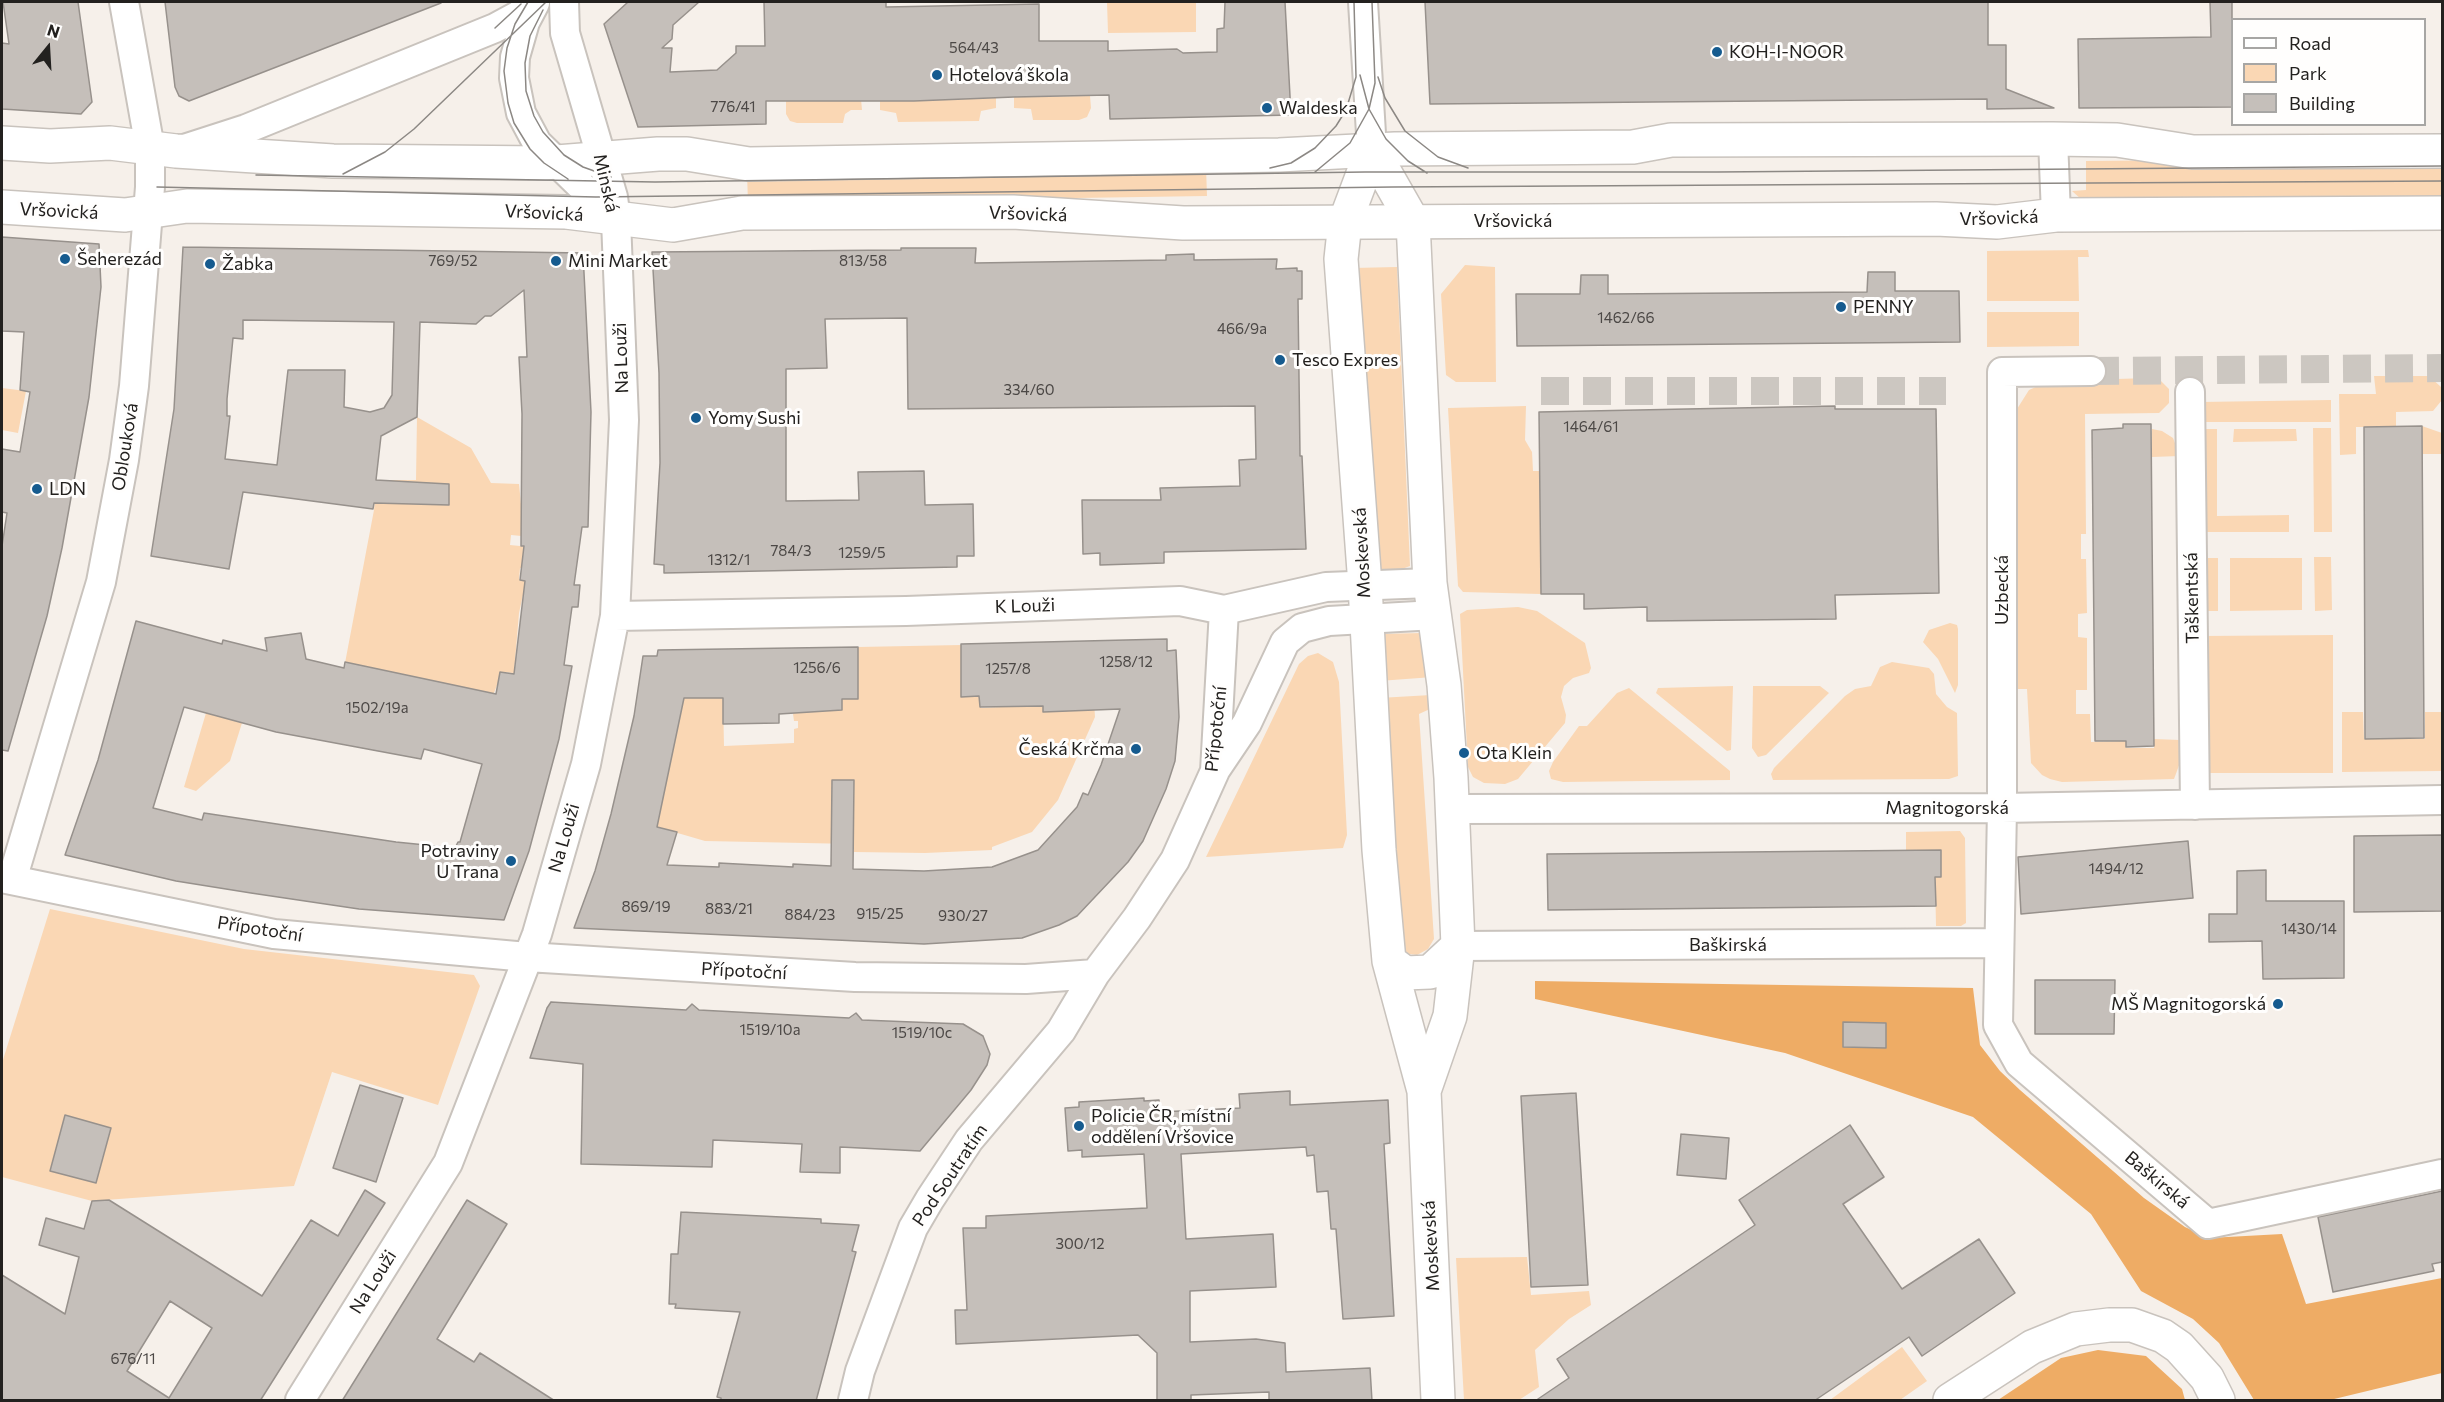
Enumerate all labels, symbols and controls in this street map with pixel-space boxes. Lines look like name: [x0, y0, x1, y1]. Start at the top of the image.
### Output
north arrow: [18, 18, 78, 78]
legend: [2231, 18, 2426, 126]
text: N: [45, 20, 62, 41]
text: Road: [2289, 32, 2331, 54]
house number: 564/43: [949, 39, 999, 57]
place label: KOH-I-NOOR: [1729, 41, 1844, 63]
marker: KOH-I-NOOR: [1710, 45, 1724, 59]
text: Park: [2289, 62, 2327, 84]
place label: Hotelová škola: [949, 64, 1069, 86]
marker: Hotelová škola: [930, 68, 944, 82]
text: Building: [2289, 92, 2355, 114]
place label: Waldeska: [1279, 97, 1358, 119]
house number: 776/41: [710, 98, 756, 116]
marker: Waldeska: [1260, 101, 1274, 115]
street label: Minská: [589, 152, 623, 214]
street label: Vršovická: [19, 198, 99, 224]
street label: Vršovická: [504, 200, 584, 226]
street label: Vršovická: [988, 202, 1068, 226]
street label: Vršovická: [1959, 206, 2039, 230]
street label: Vršovická: [1474, 210, 1552, 232]
place label: Šeherezád: [77, 248, 162, 270]
place label: Mini Market: [568, 250, 668, 272]
marker: Šeherezád: [58, 252, 72, 266]
house number: 769/52: [428, 252, 478, 270]
house number: 813/58: [839, 252, 887, 270]
place label: Žabka: [222, 253, 273, 275]
marker: Mini Market: [549, 254, 563, 268]
marker: Žabka: [203, 257, 217, 271]
place label: PENNY: [1853, 296, 1914, 318]
marker: PENNY: [1834, 300, 1848, 314]
house number: 1462/66: [1597, 309, 1655, 327]
house number: 466/9a: [1217, 320, 1267, 338]
street label: Na Louži: [609, 322, 633, 394]
place label: Tesco Expres: [1292, 349, 1398, 371]
marker: Tesco Expres: [1273, 353, 1287, 367]
house number: 334/60: [1003, 381, 1055, 399]
street label: Oblouková: [107, 401, 143, 493]
place label: Yomy Sushi: [708, 407, 801, 429]
marker: Yomy Sushi: [689, 411, 703, 425]
house number: 1464/61: [1563, 418, 1619, 436]
place label: LDN: [49, 478, 86, 500]
marker: LDN: [30, 482, 44, 496]
street label: Moskevská: [1349, 507, 1375, 599]
house number: 784/3: [770, 542, 812, 560]
house number: 1259/5: [838, 544, 886, 562]
house number: 1312/1: [708, 551, 750, 569]
street label: Taškentská: [2180, 552, 2204, 644]
street label: Uzbecká: [1991, 555, 2013, 625]
street label: K Louži: [995, 594, 1055, 618]
house number: 1258/12: [1099, 653, 1153, 671]
house number: 1256/6: [793, 659, 841, 677]
house number: 1257/8: [985, 660, 1031, 678]
street label: Přípotoční: [1201, 685, 1231, 773]
house number: 1502/19a: [345, 699, 409, 717]
place label: Česká Krčma: [1018, 738, 1124, 760]
marker: Česká Krčma: [1129, 742, 1143, 756]
place label: Ota Klein: [1476, 742, 1552, 764]
marker: Ota Klein: [1457, 746, 1471, 760]
street label: Magnitogorská: [1885, 797, 2009, 819]
street label: Na Louži: [544, 801, 584, 875]
place label: Potraviny U Trana: [421, 840, 499, 882]
marker: Potraviny U Trana: [504, 854, 518, 868]
house number: 1494/12: [2089, 860, 2143, 878]
house number: 869/19: [621, 898, 671, 916]
house number: 883/21: [705, 900, 753, 918]
house number: 915/25: [856, 905, 904, 923]
house number: 884/23: [785, 906, 835, 924]
house number: 930/27: [938, 907, 988, 925]
street label: Přípotoční: [216, 912, 304, 946]
house number: 1430/14: [2281, 920, 2337, 938]
street label: Baškirská: [1689, 934, 1767, 956]
street label: Přípotoční: [700, 958, 788, 984]
place label: MŠ Magnitogorská: [2111, 993, 2266, 1015]
marker: MŠ Magnitogorská: [2271, 997, 2285, 1011]
house number: 1519/10a: [740, 1021, 800, 1039]
house number: 1519/10c: [892, 1024, 952, 1042]
place label: Policie ČR, místní oddělení Vršovice: [1091, 1105, 1234, 1148]
marker: Policie ČR, místní oddělení Vršovice: [1072, 1119, 1086, 1133]
street label: Pod Soutratím: [908, 1120, 992, 1230]
street label: Baškirská: [2120, 1147, 2194, 1213]
street label: Moskevská: [1418, 1200, 1444, 1292]
house number: 300/12: [1055, 1235, 1105, 1253]
street label: Na Louži: [345, 1246, 401, 1318]
house number: 676/11: [110, 1350, 156, 1368]

